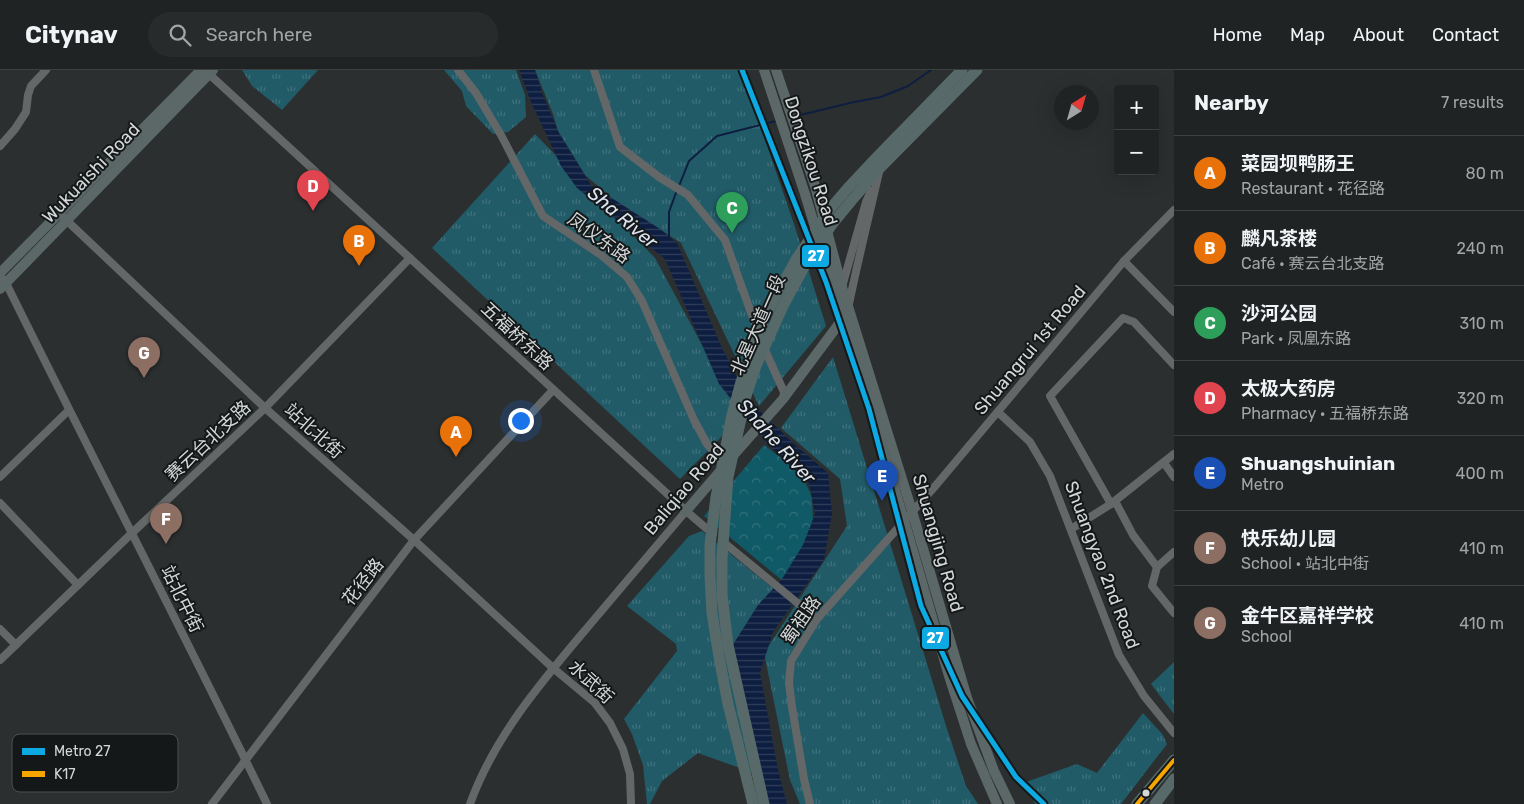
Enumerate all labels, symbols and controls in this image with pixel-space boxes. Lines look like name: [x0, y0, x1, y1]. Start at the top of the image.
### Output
search box: [148, 12, 498, 57]
text: Citynav: [25, 21, 118, 49]
icon: search: [166, 21, 194, 49]
text: Search here: [206, 23, 312, 46]
text: Home: [1213, 24, 1262, 46]
text: Map: [1290, 24, 1325, 46]
text: About: [1353, 24, 1404, 46]
text: Contact: [1432, 24, 1499, 46]
north arrow: [1054, 85, 1099, 130]
map controls: [1114, 85, 1159, 175]
button: +: [1114, 85, 1159, 130]
text: Nearby: [1194, 90, 1269, 115]
street label: Dongzikou Road: [780, 93, 842, 229]
text: 7 results: [1441, 93, 1504, 112]
street label: Wukuaishi Road: [38, 118, 144, 228]
button: −: [1114, 130, 1159, 175]
text: 菜园坝鸭肠王: [1241, 152, 1355, 175]
text: A: [1204, 164, 1216, 183]
text: 80 m: [1466, 164, 1504, 183]
pin: D: [297, 170, 329, 211]
text: Restaurant · 花径路: [1241, 179, 1385, 198]
water label: Sha River: [583, 181, 663, 254]
pin: C: [716, 192, 748, 233]
street label: 凤仪东路: [563, 208, 635, 268]
pin: B: [343, 225, 375, 266]
text: 麟凡茶楼: [1241, 227, 1317, 250]
text: B: [1204, 239, 1216, 258]
text: 240 m: [1457, 239, 1504, 258]
line badge: 27: [801, 244, 830, 268]
text: 27: [807, 248, 825, 265]
text: Café · 赛云台北支路: [1241, 254, 1385, 273]
street label: 北星大道一段: [726, 271, 790, 379]
street label: Shuangrui 1st Road: [970, 281, 1090, 419]
street label: 五福桥东路: [477, 297, 557, 375]
text: 沙河公园: [1241, 302, 1317, 325]
text: C: [1204, 314, 1216, 333]
text: 310 m: [1460, 314, 1504, 333]
text: Park · 凤凰东路: [1241, 329, 1351, 348]
pin: G: [128, 337, 160, 378]
text: 太极大药房: [1241, 377, 1336, 400]
text: D: [1204, 389, 1216, 408]
text: 320 m: [1457, 389, 1504, 408]
water label: Shahe River: [732, 394, 821, 489]
street label: 赛云台北支路: [161, 396, 255, 486]
street label: 站北北街: [280, 399, 348, 463]
text: Pharmacy · 五福桥东路: [1241, 404, 1409, 423]
your location: [508, 408, 534, 434]
pin: A: [440, 416, 472, 457]
street label: Baliqiao Road: [639, 439, 729, 539]
text: Shuangshuinian: [1241, 452, 1395, 475]
pin: E: [866, 460, 898, 501]
text: E: [1205, 464, 1215, 483]
text: 400 m: [1456, 464, 1504, 483]
street label: Shuangjing Road: [908, 472, 968, 614]
text: Metro: [1241, 475, 1284, 494]
street label: Shuangyao 2nd Road: [1060, 478, 1144, 652]
pin: F: [150, 503, 182, 544]
text: 快乐幼儿园: [1241, 527, 1336, 550]
text: F: [1205, 539, 1215, 558]
text: 410 m: [1459, 539, 1504, 558]
street label: 花径路: [338, 554, 388, 610]
text: School · 站北中街: [1241, 554, 1369, 573]
street label: 站北中街: [156, 562, 208, 636]
street label: 蜀祖路: [777, 592, 825, 648]
text: 金牛区嘉祥学校: [1241, 604, 1374, 627]
text: G: [1204, 614, 1216, 633]
text: 410 m: [1459, 614, 1504, 633]
line badge: 27: [921, 626, 950, 650]
text: School: [1241, 627, 1292, 646]
text: 27: [926, 630, 944, 647]
street label: 水武街: [564, 656, 618, 708]
legend: [12, 734, 178, 792]
text: Metro 27: [54, 743, 110, 760]
text: K17: [54, 766, 75, 783]
unlabelled marker: [1141, 788, 1151, 798]

